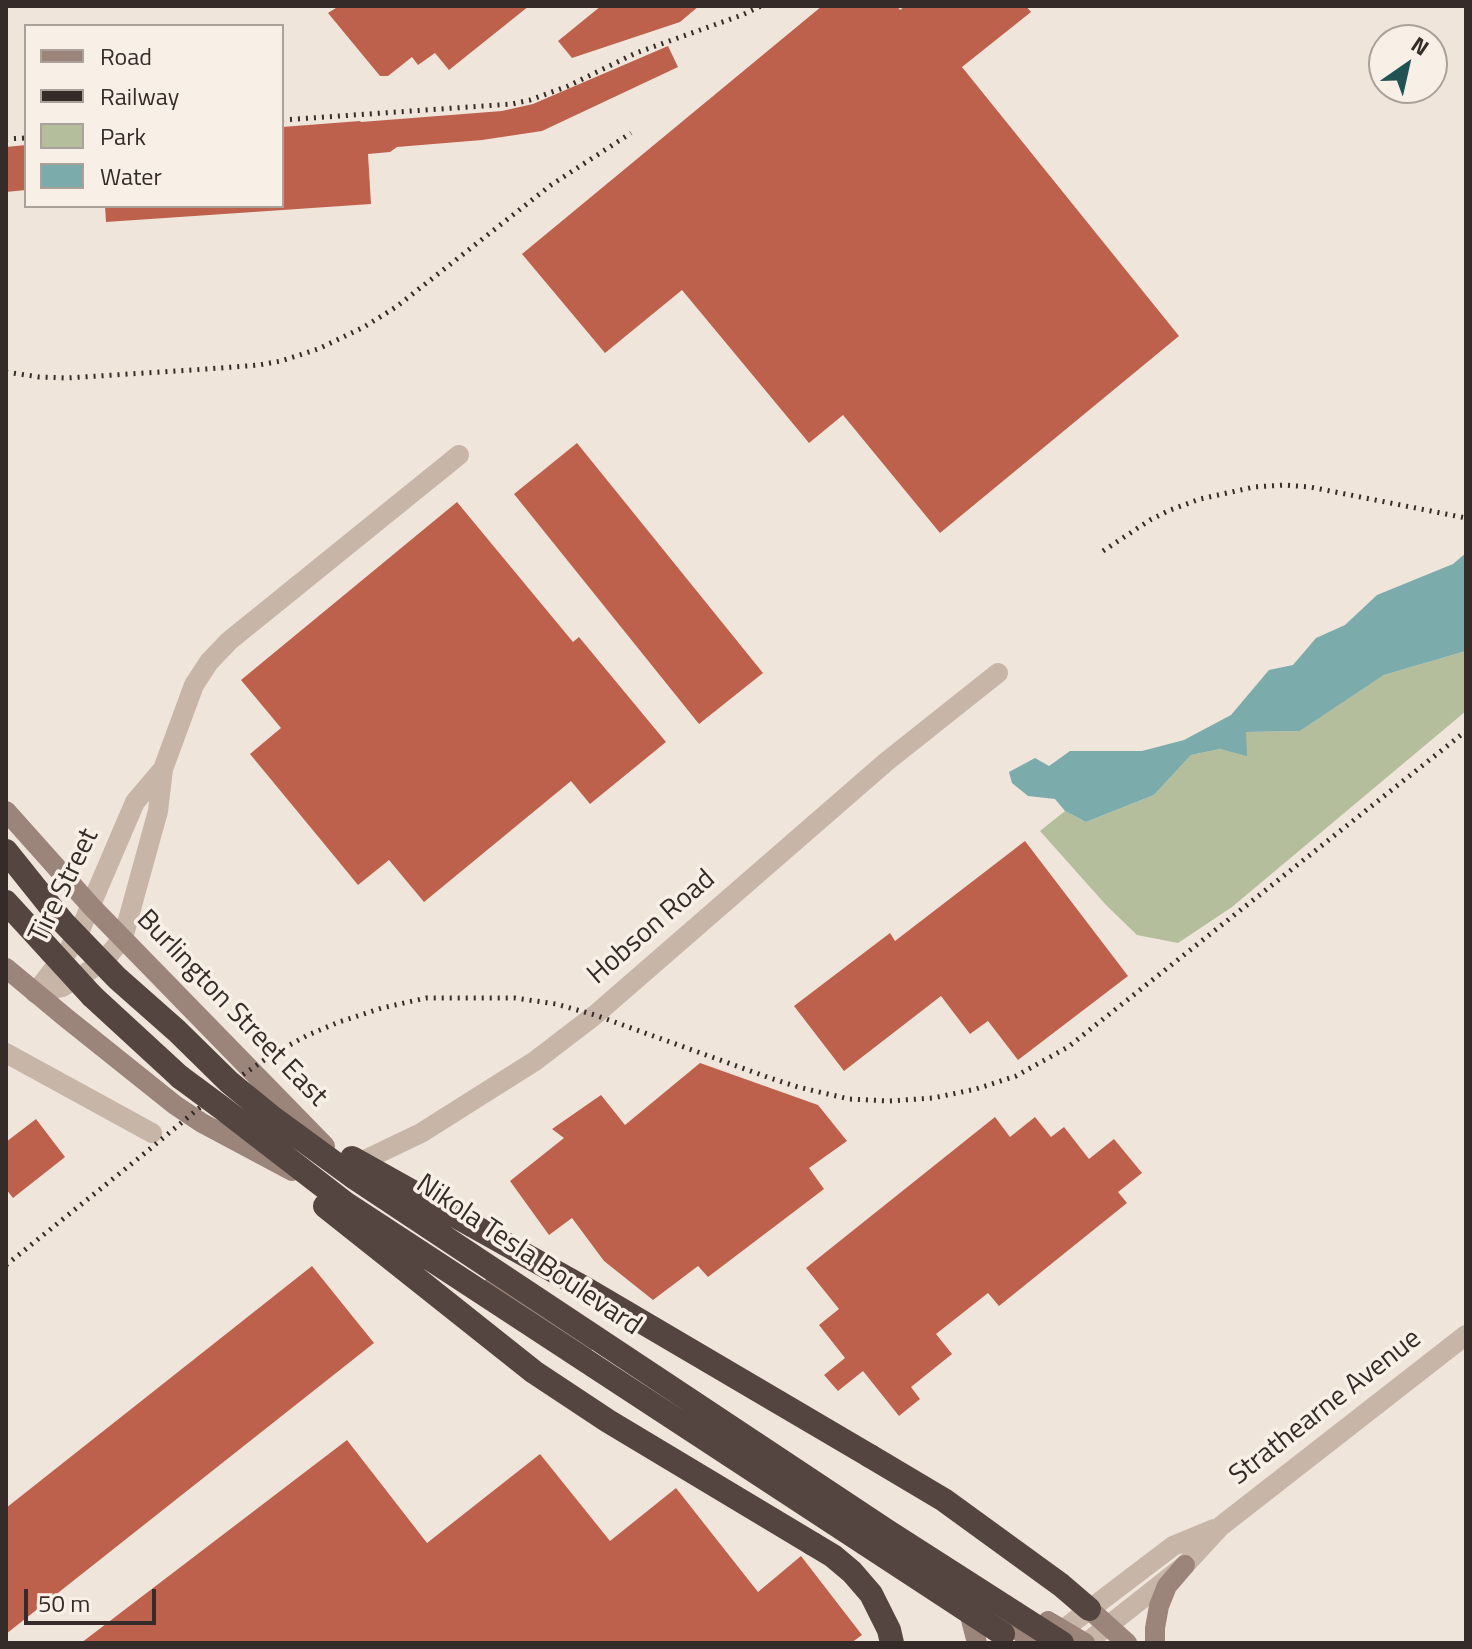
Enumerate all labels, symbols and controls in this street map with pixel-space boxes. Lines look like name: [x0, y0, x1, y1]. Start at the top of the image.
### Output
legend: [24, 24, 284, 208]
north arrow: [1368, 24, 1448, 104]
text: N: [1404, 27, 1436, 64]
text: Road: [100, 38, 152, 74]
text: Railway: [100, 78, 179, 114]
text: Park: [100, 118, 146, 154]
text: Water: [100, 158, 162, 194]
street label: Tire Street: [23, 823, 107, 949]
street label: Hobson Road: [581, 864, 723, 992]
street label: Burlington Street East: [128, 904, 334, 1114]
street label: Nikola Tesla Boulevard: [409, 1168, 647, 1344]
street label: Strathearne Avenue: [1223, 1323, 1429, 1493]
scale bar: [28, 1573, 160, 1623]
text: 50 m: [38, 1585, 90, 1621]

